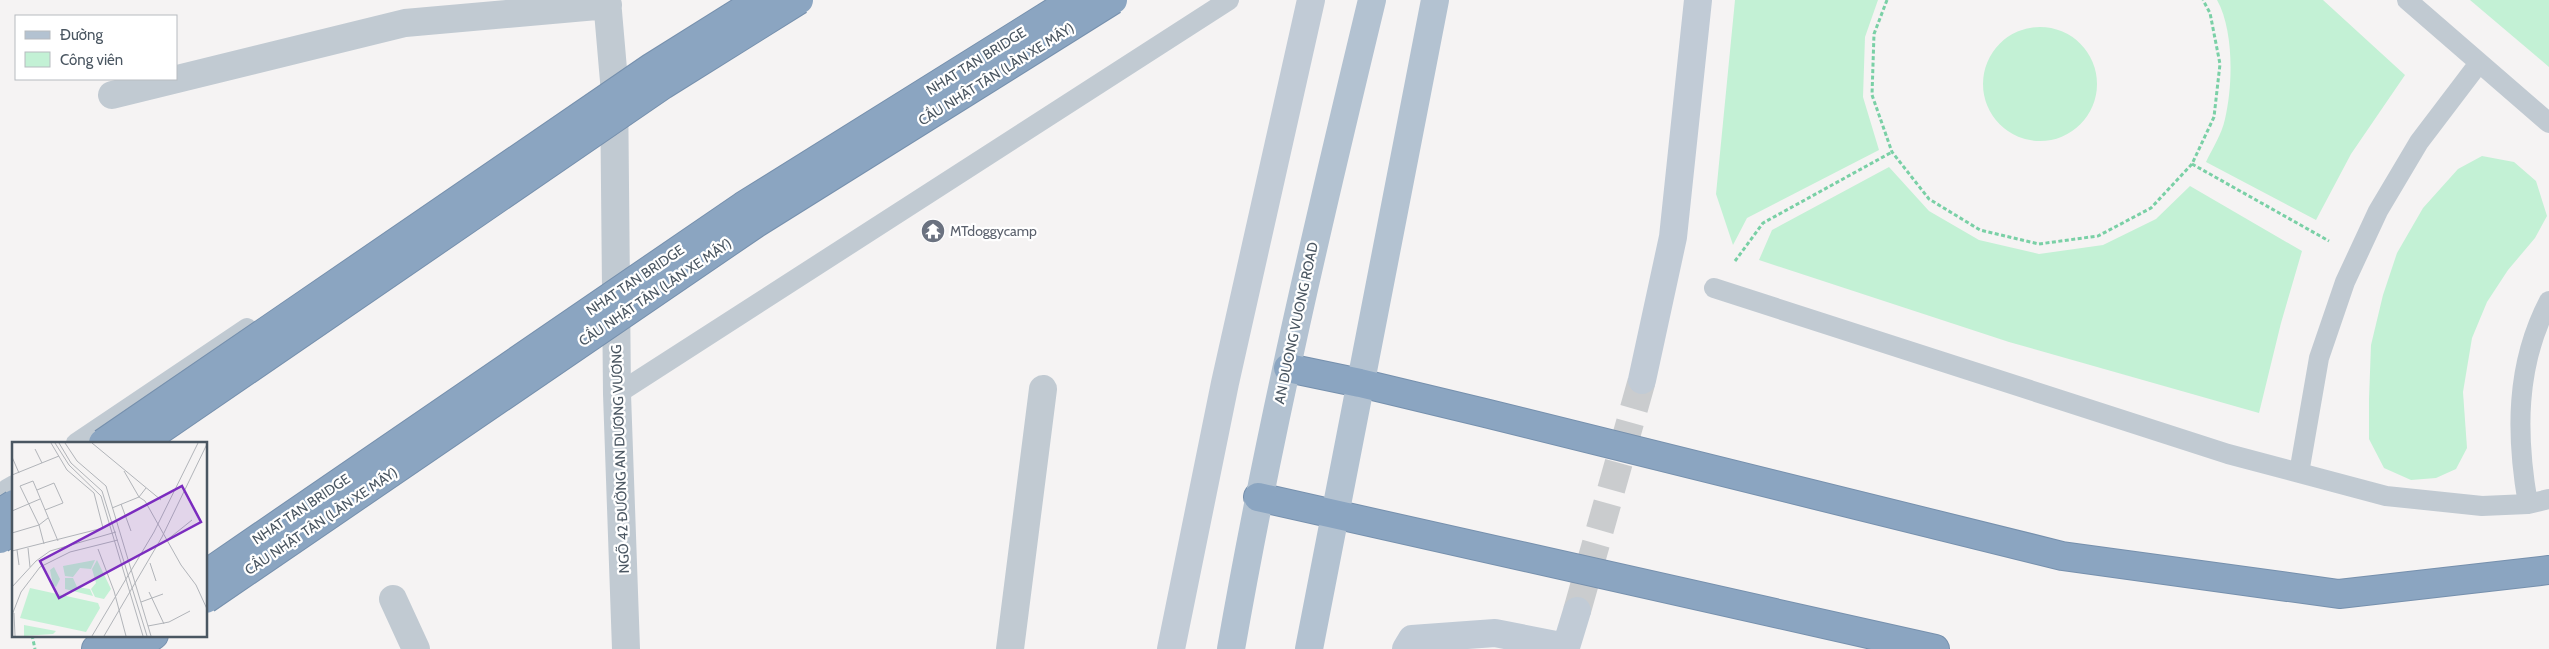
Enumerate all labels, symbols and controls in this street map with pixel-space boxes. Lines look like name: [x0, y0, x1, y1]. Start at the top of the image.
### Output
legend: [15, 15, 178, 80]
street label: CẦU NHẬT TÂN (LÀN XE MÁY): [915, 19, 1077, 129]
street label: NHAT TAN BRIDGE: [923, 23, 1029, 99]
text: Đường: [60, 26, 103, 44]
text: Công viên: [60, 51, 123, 69]
temple icon: MTdoggycamp: [920, 218, 946, 244]
place label: MTdoggycamp: [950, 222, 1037, 240]
street label: CẦU NHẬT TÂN (LÀN XE MÁY): [575, 234, 735, 350]
street label: NHAT TAN BRIDGE: [583, 240, 688, 319]
street label: AN DUONG VUONG ROAD: [1270, 240, 1322, 406]
street label: NGÕ 42 ĐƯỜNG AN DƯƠNG VƯƠNG: [607, 344, 633, 574]
inset map: [12, 442, 208, 636]
street label: CẦU NHẬT TÂN (LÀN XE MÁY): [241, 463, 401, 579]
street label: NHAT TAN BRIDGE: [249, 469, 354, 548]

